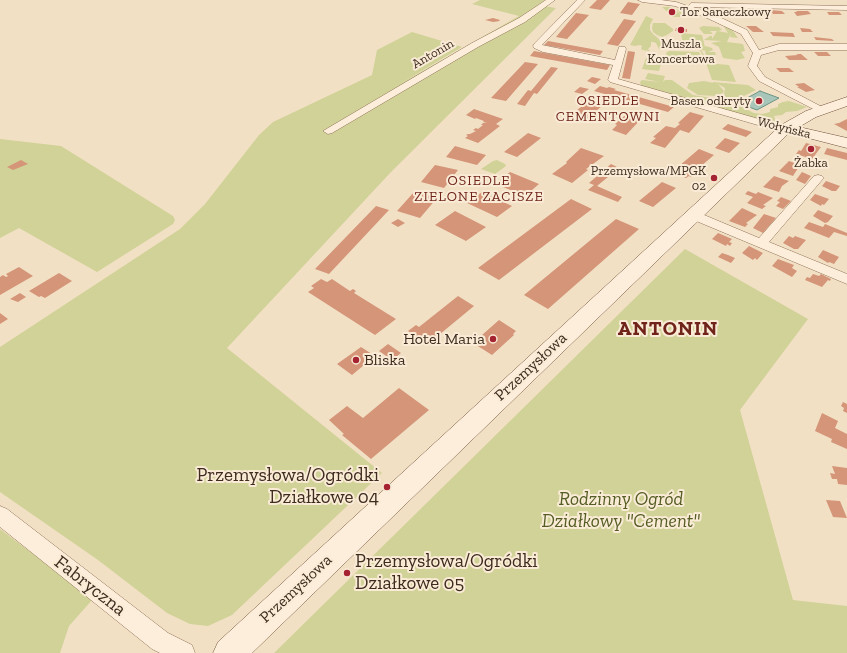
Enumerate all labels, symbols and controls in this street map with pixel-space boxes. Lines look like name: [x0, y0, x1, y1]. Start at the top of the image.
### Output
place label: Tor Saneczkowy: [680, 4, 771, 20]
marker: Tor Saneczkowy: [667, 7, 677, 17]
marker: Muszla Koncertowa: [676, 25, 686, 35]
street label: Antonin: [409, 36, 457, 72]
place label: Muszla Koncertowa: [647, 36, 715, 67]
district label: OSIEDLE CEMENTOWNI: [556, 93, 660, 126]
place label: Basen odkryty: [671, 93, 751, 109]
marker: Basen odkryty: [754, 96, 764, 106]
street label: Wołyńska: [756, 114, 812, 142]
marker: Żabka: [806, 144, 816, 154]
place label: Żabka: [794, 155, 828, 171]
place label: Przemysłowa/MPGK 02: [591, 163, 706, 194]
district label: OSIEDLE ZIELONE ZACISZE: [414, 173, 544, 206]
marker: Przemysłowa/MPGK 02: [709, 173, 719, 183]
district label: ANTONIN: [618, 317, 718, 341]
place label: Hotel Maria: [403, 329, 485, 349]
street label: Przemysłowa: [491, 329, 571, 405]
marker: Hotel Maria: [488, 334, 498, 344]
place label: Bliska: [364, 350, 405, 370]
marker: Bliska: [351, 355, 361, 365]
place label: Przemysłowa/Ogródki Działkowe 04: [196, 465, 379, 509]
marker: Przemysłowa/Ogródki Działkowe 04: [382, 482, 392, 492]
park label: Rodzinny Ogród Działkowy "Cement": [542, 489, 700, 533]
street label: Fabryczna: [50, 551, 130, 621]
street label: Przemysłowa: [256, 551, 336, 627]
place label: Przemysłowa/Ogródki Działkowe 05: [355, 551, 538, 595]
marker: Przemysłowa/Ogródki Działkowe 05: [342, 568, 352, 578]

